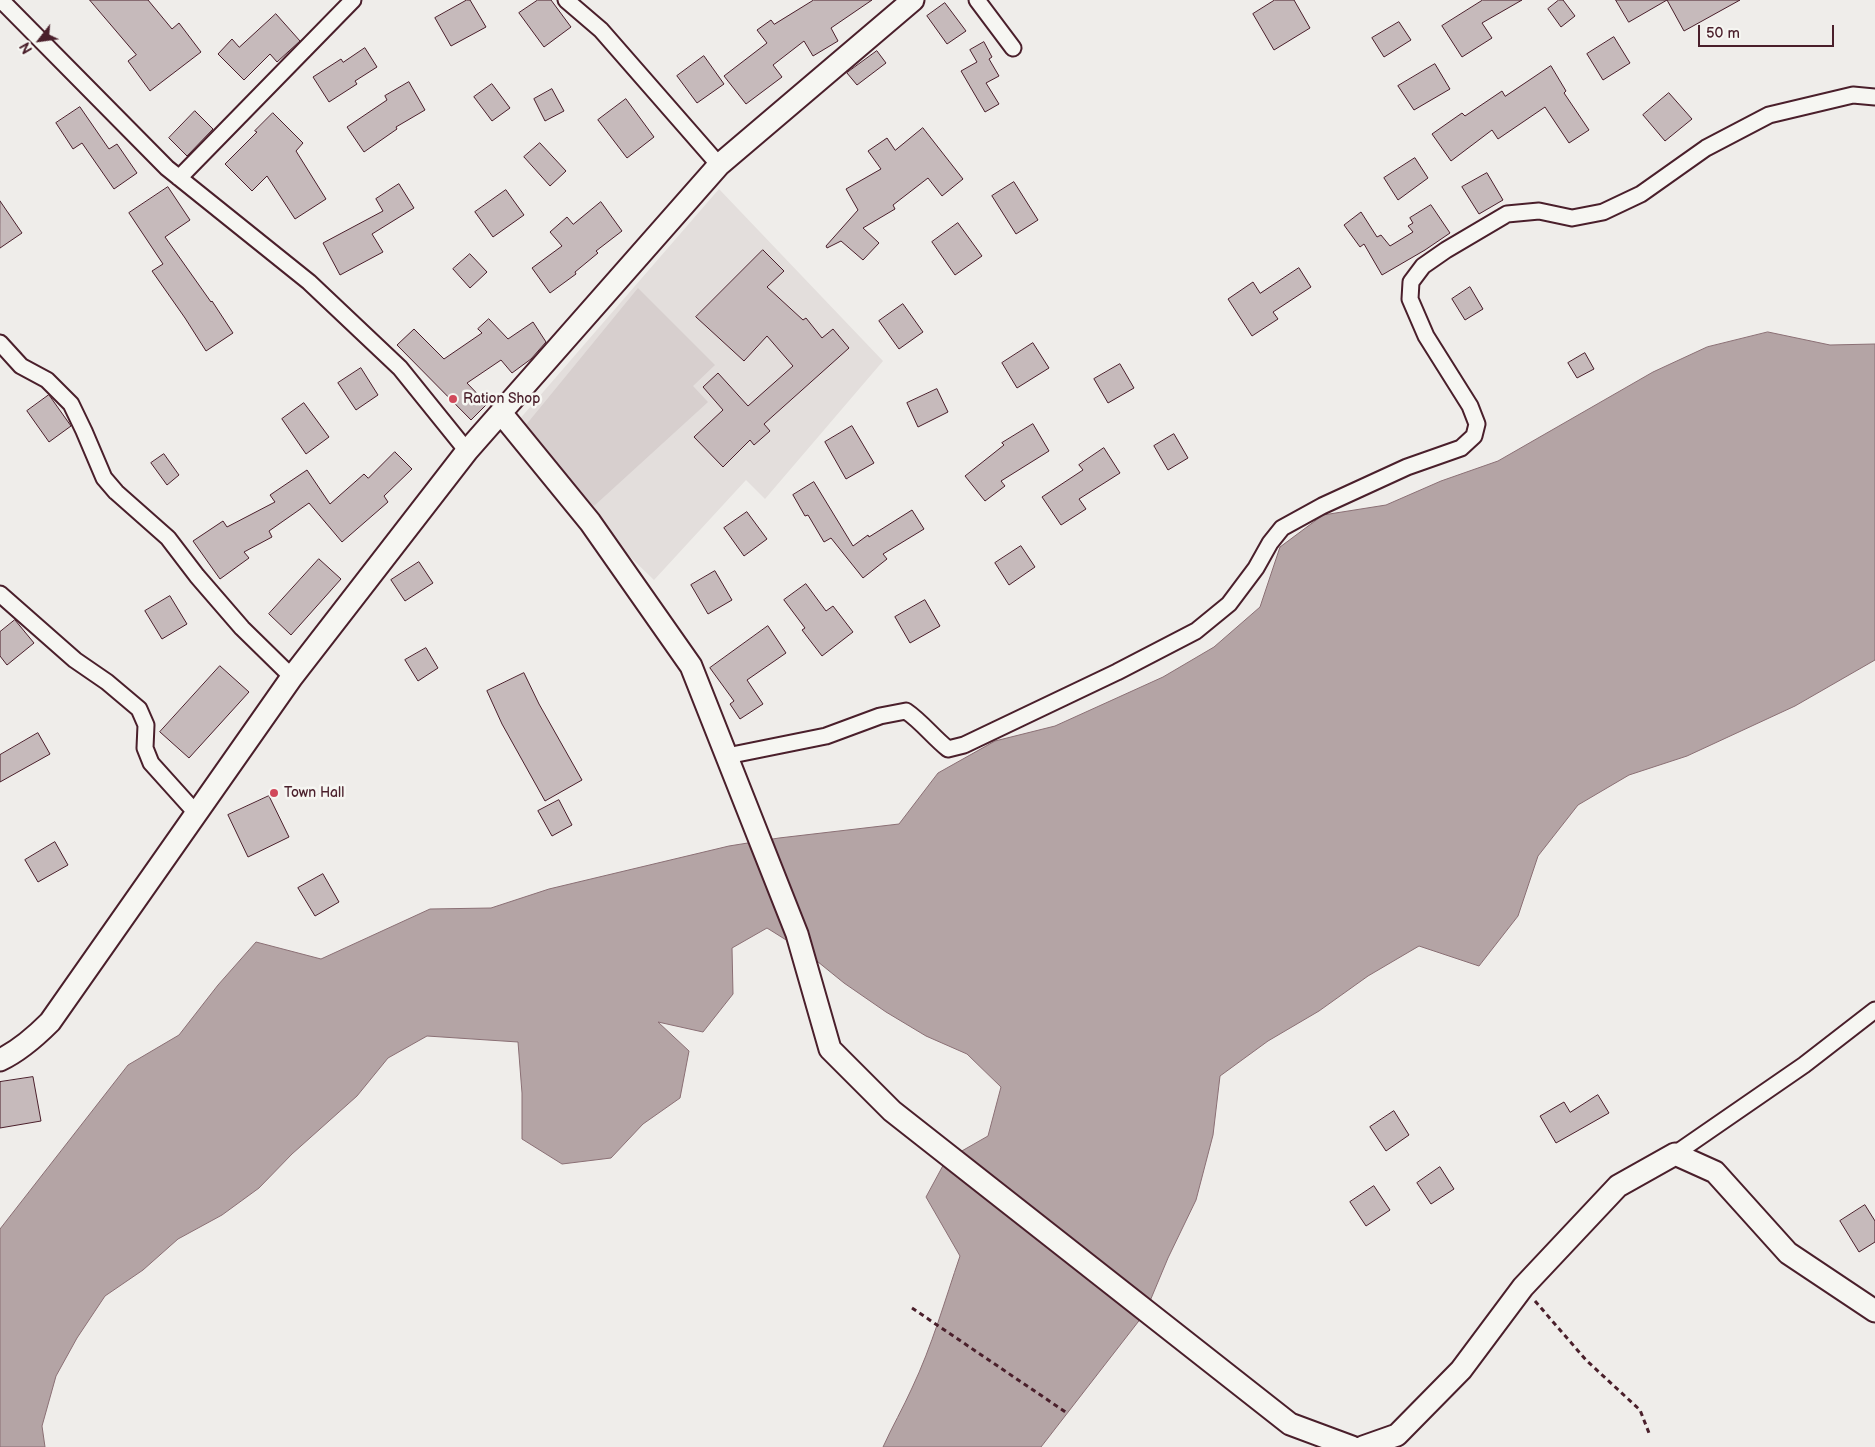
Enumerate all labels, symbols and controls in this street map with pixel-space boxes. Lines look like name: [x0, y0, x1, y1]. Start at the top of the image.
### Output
north arrow: [15, 15, 65, 65]
scale bar: [1700, 15, 1836, 47]
text: 50 m: [1706, 24, 1740, 43]
text: N: [17, 39, 37, 57]
place label: Ration Shop: [463, 391, 540, 407]
marker: Ration Shop: [447, 393, 459, 405]
place label: Town Hall: [284, 785, 344, 801]
marker: Town Hall: [268, 787, 280, 799]

